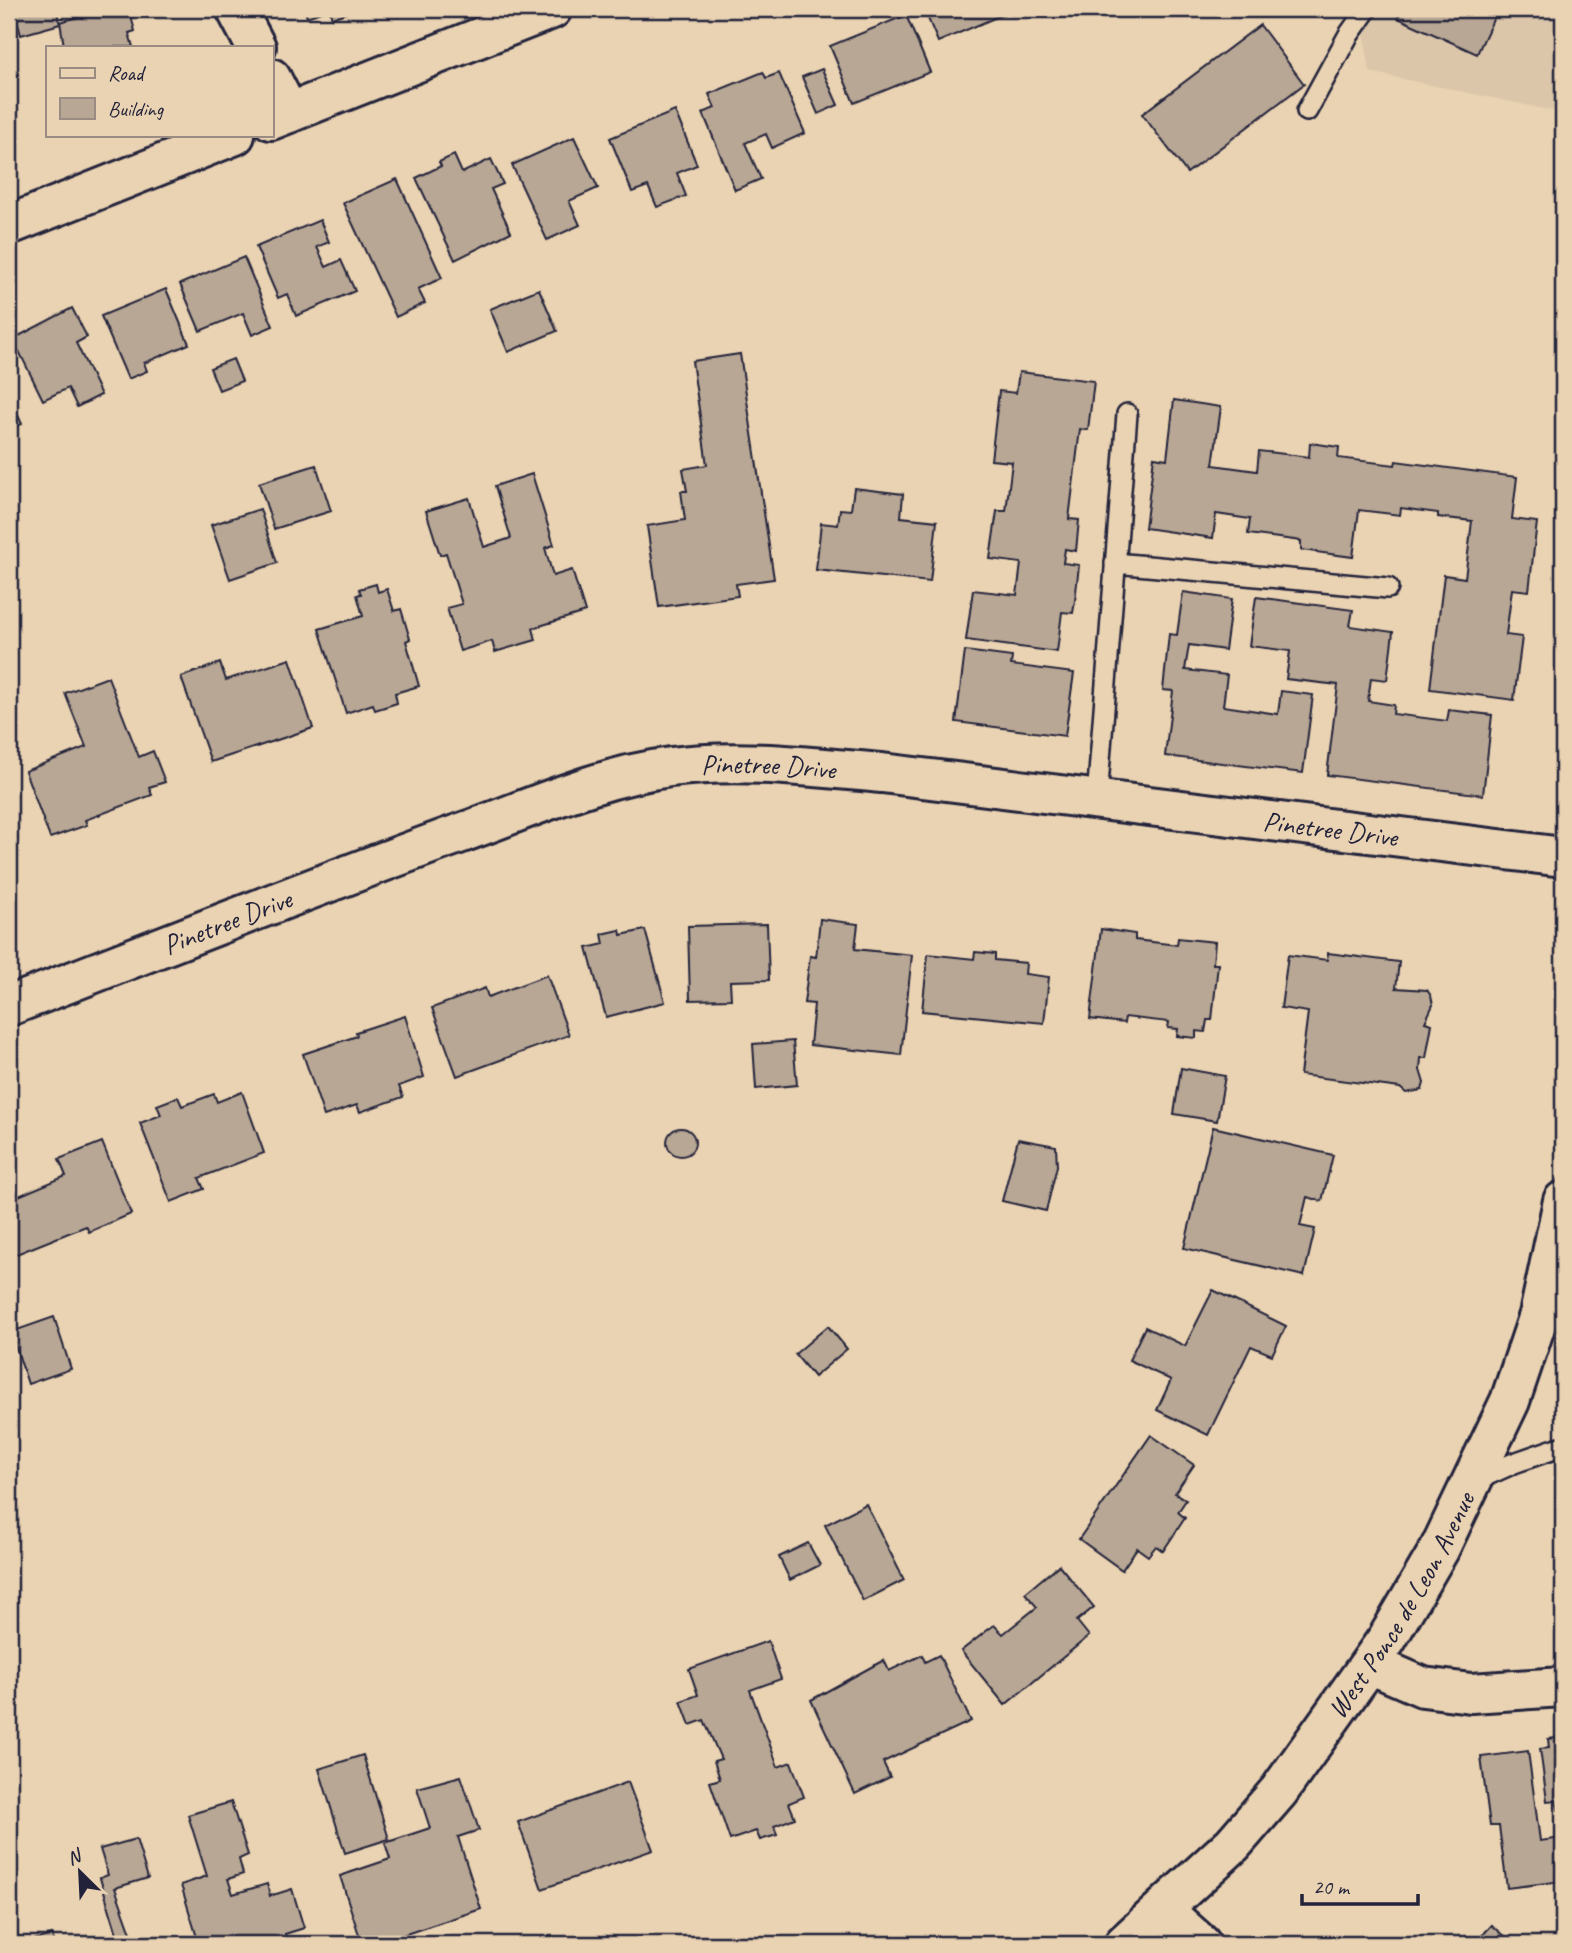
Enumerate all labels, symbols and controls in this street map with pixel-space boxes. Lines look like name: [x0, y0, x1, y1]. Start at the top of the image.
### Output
legend: [46, 46, 273, 136]
text: Road: [108, 60, 147, 86]
text: Building: [108, 96, 165, 122]
street label: Pinetree Drive: [700, 746, 839, 786]
street label: Pinetree Drive: [1261, 803, 1401, 854]
street label: Pinetree Drive: [158, 880, 298, 962]
street label: West Ponce de Leon Avenue: [1319, 1485, 1482, 1725]
north arrow: [46, 1838, 116, 1908]
text: N: [63, 1843, 87, 1871]
scale bar: [1302, 1862, 1418, 1906]
text: 20 m: [1313, 1874, 1351, 1900]

